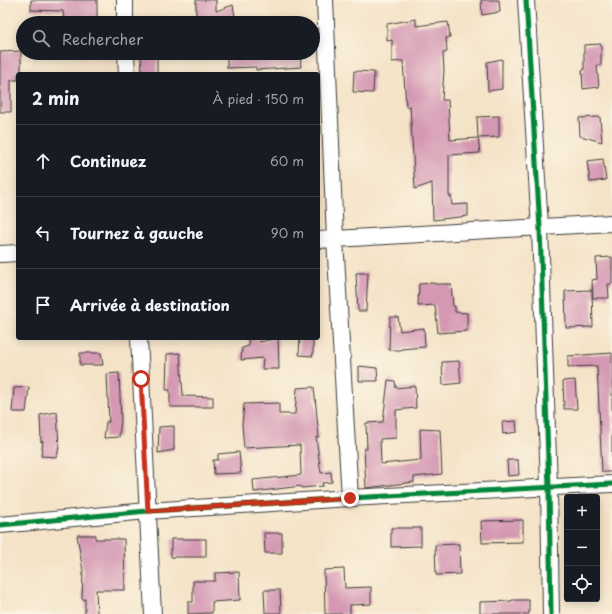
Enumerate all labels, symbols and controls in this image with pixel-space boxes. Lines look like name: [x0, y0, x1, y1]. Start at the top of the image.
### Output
search box: [16, 16, 320, 60]
icon: search: [30, 27, 52, 49]
text: Rechercher: [62, 27, 143, 50]
text: 2 min: [32, 85, 79, 111]
text: À pied · 150 m: [213, 89, 304, 108]
text: Continuez: [70, 149, 146, 172]
icon: ahead: [32, 150, 54, 172]
text: 60 m: [270, 151, 304, 170]
text: Tournez à gauche: [70, 221, 204, 244]
icon: left: [32, 222, 54, 244]
text: 90 m: [271, 223, 304, 242]
text: Arrivée à destination: [70, 293, 230, 316]
icon: arrive: [32, 294, 54, 316]
route start: [132, 370, 150, 388]
route end: [341, 489, 359, 507]
map controls: [564, 494, 600, 602]
button: +: [564, 494, 600, 530]
button: −: [564, 530, 600, 566]
button: locate: [564, 566, 600, 602]

